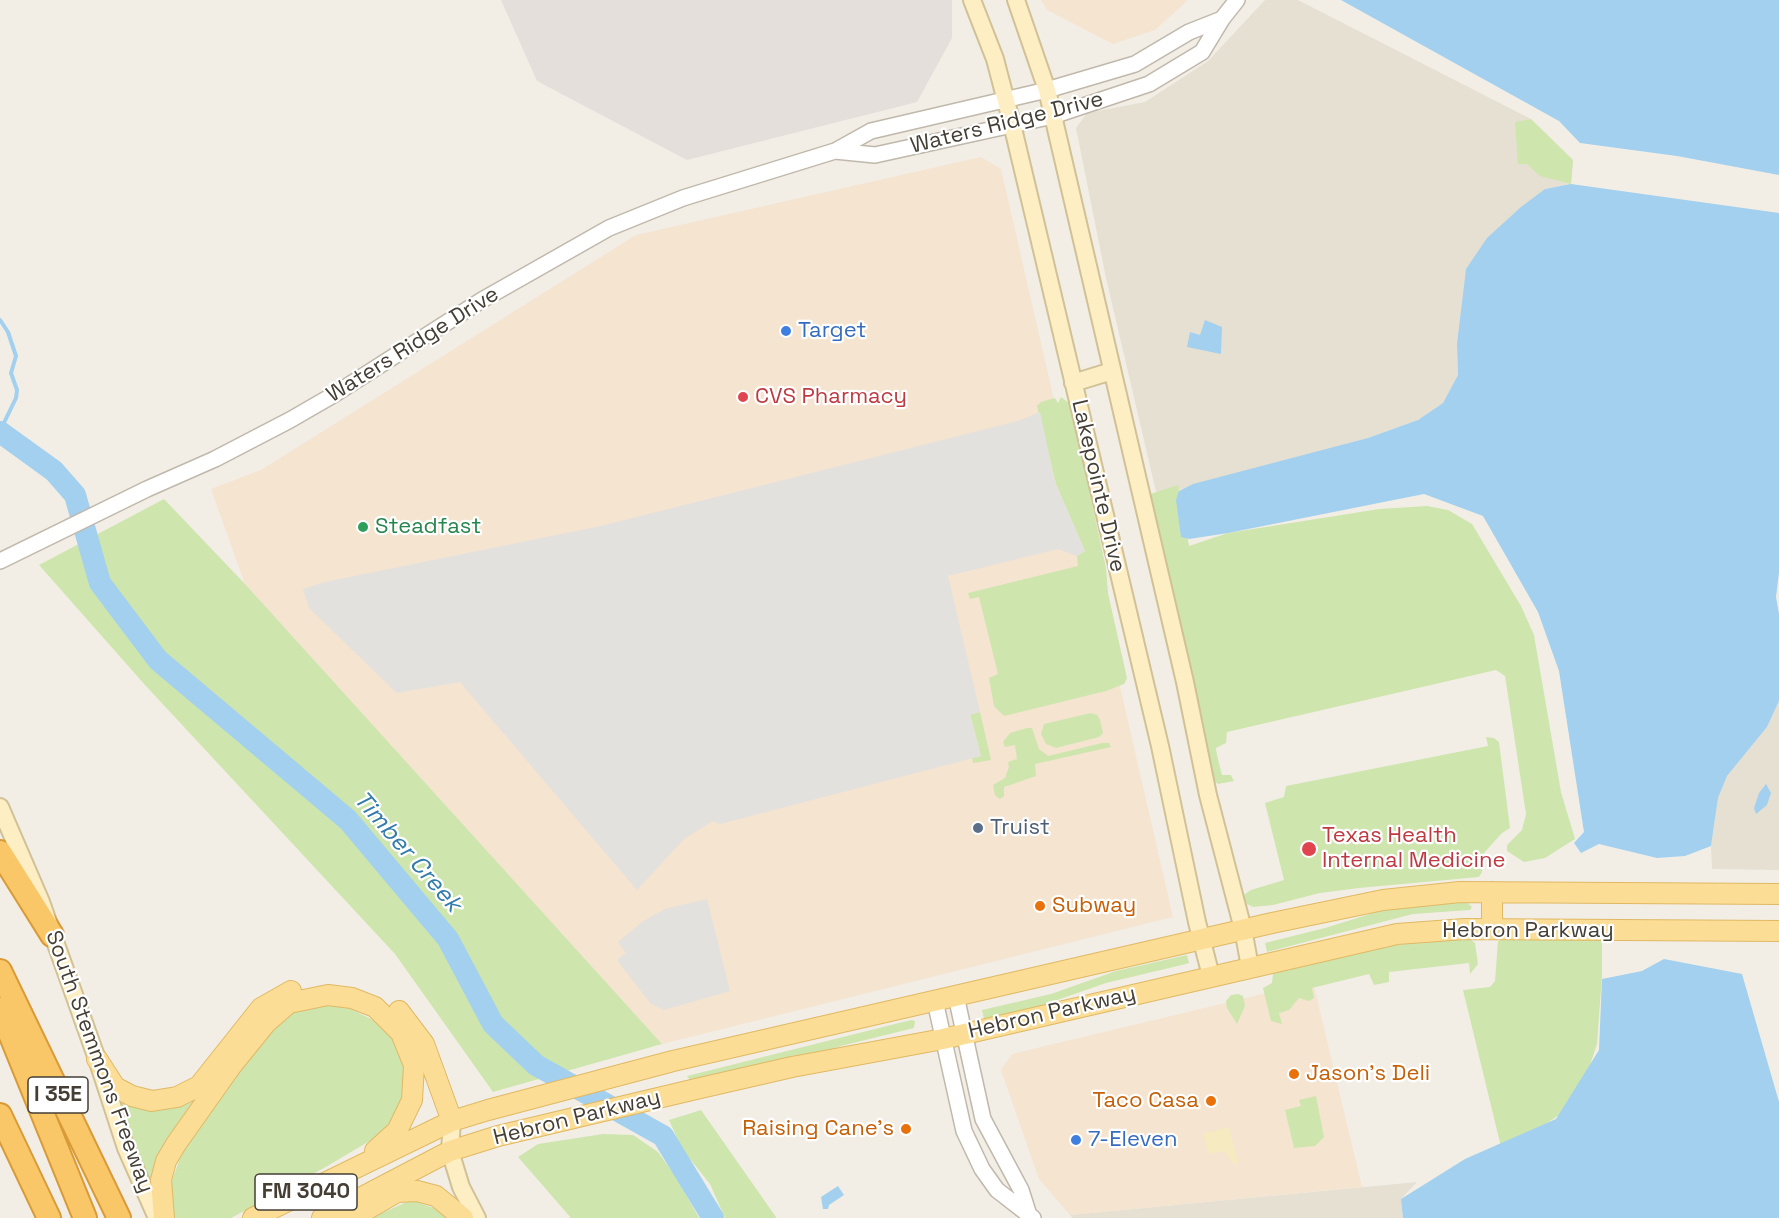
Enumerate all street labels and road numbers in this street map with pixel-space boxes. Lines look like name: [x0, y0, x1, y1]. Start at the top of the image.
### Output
street label: Waters Ridge Drive: [908, 86, 1106, 160]
street label: Waters Ridge Drive: [322, 281, 504, 409]
street label: Lakepointe Drive: [1065, 397, 1131, 575]
street label: Hebron Parkway: [1442, 918, 1614, 944]
street label: South Stemmons Freeway: [39, 927, 159, 1197]
street label: Hebron Parkway: [966, 981, 1138, 1045]
road number: I 35E: [28, 1077, 88, 1113]
street label: Hebron Parkway: [491, 1084, 663, 1152]
road number: FM 3040: [255, 1174, 357, 1210]

